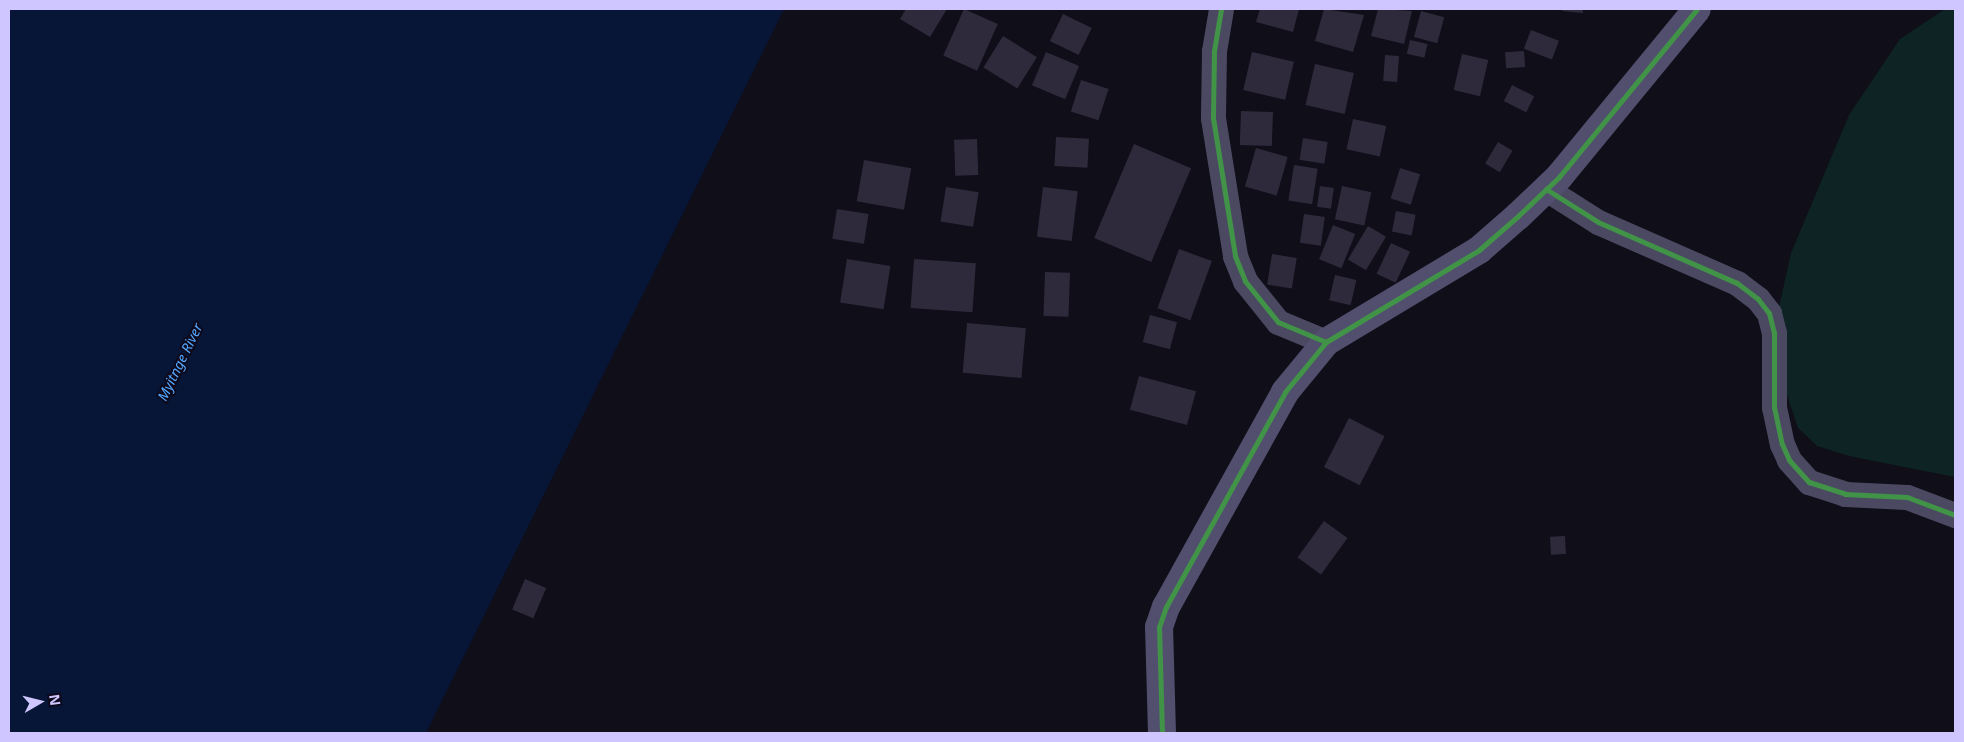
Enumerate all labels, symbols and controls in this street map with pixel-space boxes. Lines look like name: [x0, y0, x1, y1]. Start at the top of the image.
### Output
water label: Myitnge River: [154, 321, 206, 403]
north arrow: [15, 677, 65, 727]
text: N: [45, 693, 66, 707]

